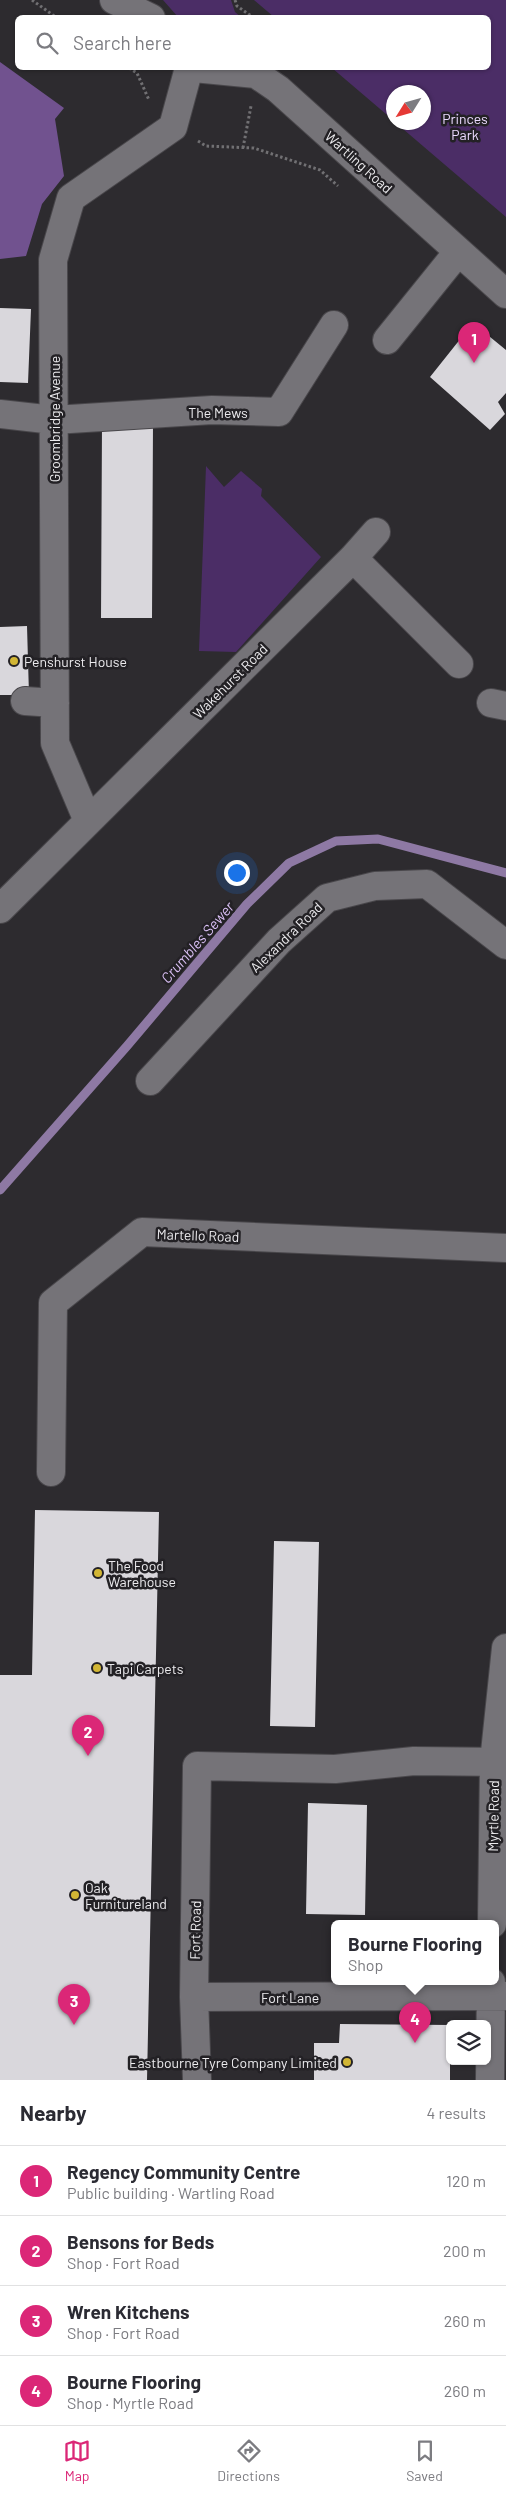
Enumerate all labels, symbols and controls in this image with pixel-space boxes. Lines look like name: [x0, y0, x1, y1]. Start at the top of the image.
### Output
search box: [15, 15, 491, 70]
icon: search: [33, 29, 61, 57]
text: Search here: [73, 31, 172, 54]
north arrow: [386, 85, 431, 130]
park label: Princes Park: [442, 110, 488, 143]
street label: Wartling Road: [322, 127, 396, 197]
pin: 1: [458, 322, 490, 363]
street label: Groombridge Avenue: [46, 356, 63, 482]
street label: The Mews: [188, 404, 248, 421]
street label: Wakehurst Road: [189, 640, 271, 722]
place label: Penshurst House: [24, 653, 127, 670]
marker: Penshurst House: [8, 655, 20, 667]
your location: [224, 860, 250, 886]
water label: Crumbles Sewer: [157, 897, 238, 986]
street label: Alexandra Road: [246, 898, 326, 976]
street label: Martello Road: [156, 1225, 240, 1245]
place label: The Food Warehouse: [108, 1557, 176, 1590]
marker: The Food Warehouse: [92, 1567, 104, 1579]
place label: Tapi Carpets: [107, 1660, 184, 1677]
marker: Tapi Carpets: [91, 1662, 103, 1674]
pin: 2: [72, 1715, 104, 1756]
street label: Myrtle Road: [484, 1780, 502, 1852]
place label: Oak Furnitureland: [85, 1879, 167, 1912]
marker: Oak Furnitureland: [69, 1889, 81, 1901]
street label: Fort Road: [186, 1900, 204, 1960]
popup: [331, 1920, 499, 1985]
text: Bourne Flooring: [348, 1932, 482, 1955]
text: Shop: [348, 1955, 383, 1974]
pin: 3: [58, 1984, 90, 2025]
street label: Fort Lane: [261, 1989, 319, 2006]
pin: 4: [399, 2002, 431, 2043]
map controls: [446, 2020, 491, 2065]
button: layers: [446, 2020, 491, 2065]
place label: Eastbourne Tyre Company Limited: [129, 2054, 337, 2071]
marker: Eastbourne Tyre Company Limited: [341, 2056, 353, 2068]
text: Nearby: [20, 2100, 86, 2125]
text: 4 results: [426, 2103, 486, 2122]
text: Regency Community Centre: [67, 2160, 300, 2183]
text: 1: [33, 2171, 39, 2190]
text: 120 m: [446, 2171, 486, 2190]
text: Public building · Wartling Road: [67, 2183, 275, 2202]
text: Bensons for Beds: [67, 2230, 214, 2253]
text: 2: [32, 2241, 40, 2260]
text: 200 m: [443, 2241, 486, 2260]
text: Shop · Fort Road: [67, 2253, 180, 2272]
text: Wren Kitchens: [67, 2300, 190, 2323]
text: 3: [32, 2311, 40, 2330]
text: 260 m: [444, 2311, 486, 2330]
text: Shop · Fort Road: [67, 2323, 180, 2342]
text: Bourne Flooring: [67, 2370, 201, 2393]
text: 4: [31, 2381, 41, 2400]
text: 260 m: [444, 2381, 486, 2400]
text: Shop · Myrtle Road: [67, 2393, 194, 2412]
tab: Map: [63, 2437, 91, 2484]
tab: Directions: [217, 2437, 280, 2484]
tab: Saved: [406, 2437, 443, 2484]

